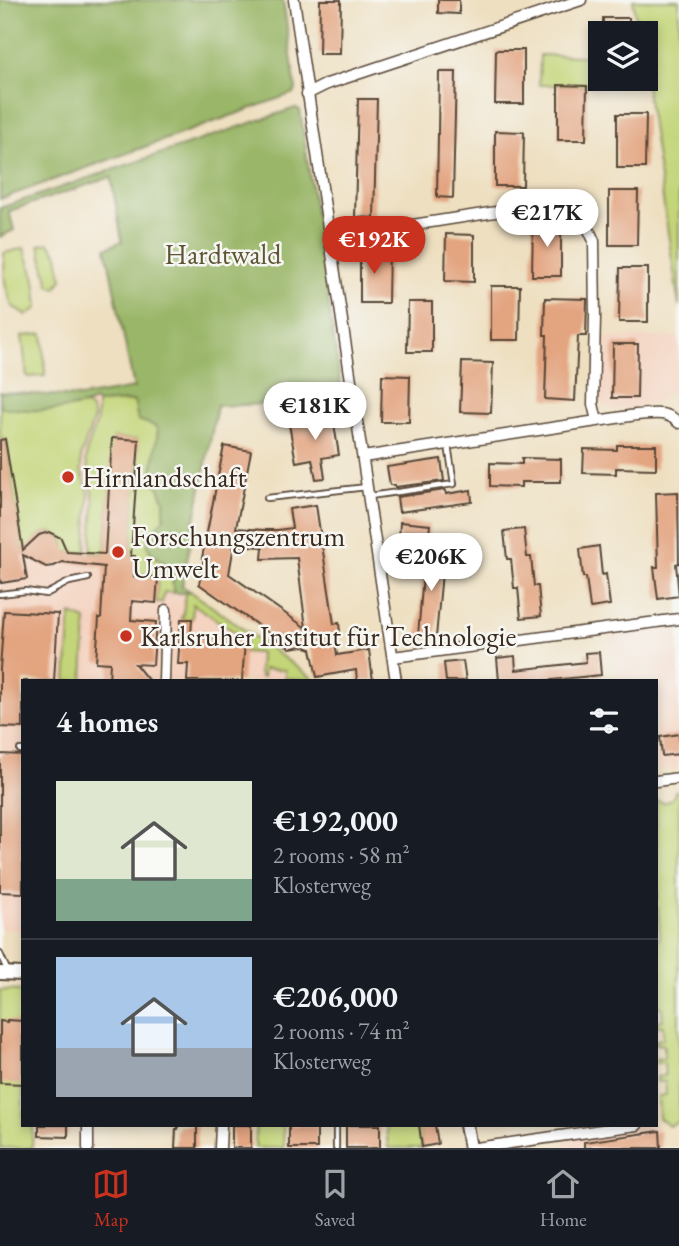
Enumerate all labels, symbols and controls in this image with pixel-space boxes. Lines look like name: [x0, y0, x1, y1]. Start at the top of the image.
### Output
map controls: [588, 21, 658, 91]
button: layers: [588, 21, 658, 91]
pin: €217K: [498, 190, 596, 249]
text: €217K: [511, 197, 583, 227]
pin: €192K: [325, 216, 423, 276]
text: €192K: [338, 224, 410, 254]
park label: Hardtwald: [165, 236, 282, 272]
pin: €181K: [266, 382, 364, 442]
text: €181K: [279, 390, 351, 420]
place label: Hirnlandschaft: [82, 459, 246, 495]
marker: Hirnlandschaft: [60, 469, 76, 485]
place label: Forschungszentrum Umwelt: [132, 518, 345, 586]
pin: €206K: [382, 534, 480, 593]
text: €206K: [395, 541, 467, 571]
marker: Forschungszentrum Umwelt: [110, 544, 126, 560]
place label: Karlsruher Institut für Technologie: [140, 618, 516, 654]
marker: Karlsruher Institut für Technologie: [118, 628, 134, 644]
text: 4 homes: [56, 702, 158, 741]
icon: filters: [585, 702, 623, 740]
text: €192,000: [273, 801, 398, 840]
icon: home: [112, 809, 196, 893]
text: 2 rooms · 58 m²: [273, 840, 410, 870]
text: Klosterweg: [273, 870, 371, 900]
text: €206,000: [273, 977, 398, 1016]
icon: home: [112, 985, 196, 1069]
text: 2 rooms · 74 m²: [273, 1016, 410, 1046]
text: Klosterweg: [273, 1046, 371, 1076]
tab: Map: [92, 1165, 130, 1232]
tab: Saved: [315, 1165, 355, 1232]
tab: Home: [540, 1165, 587, 1232]

